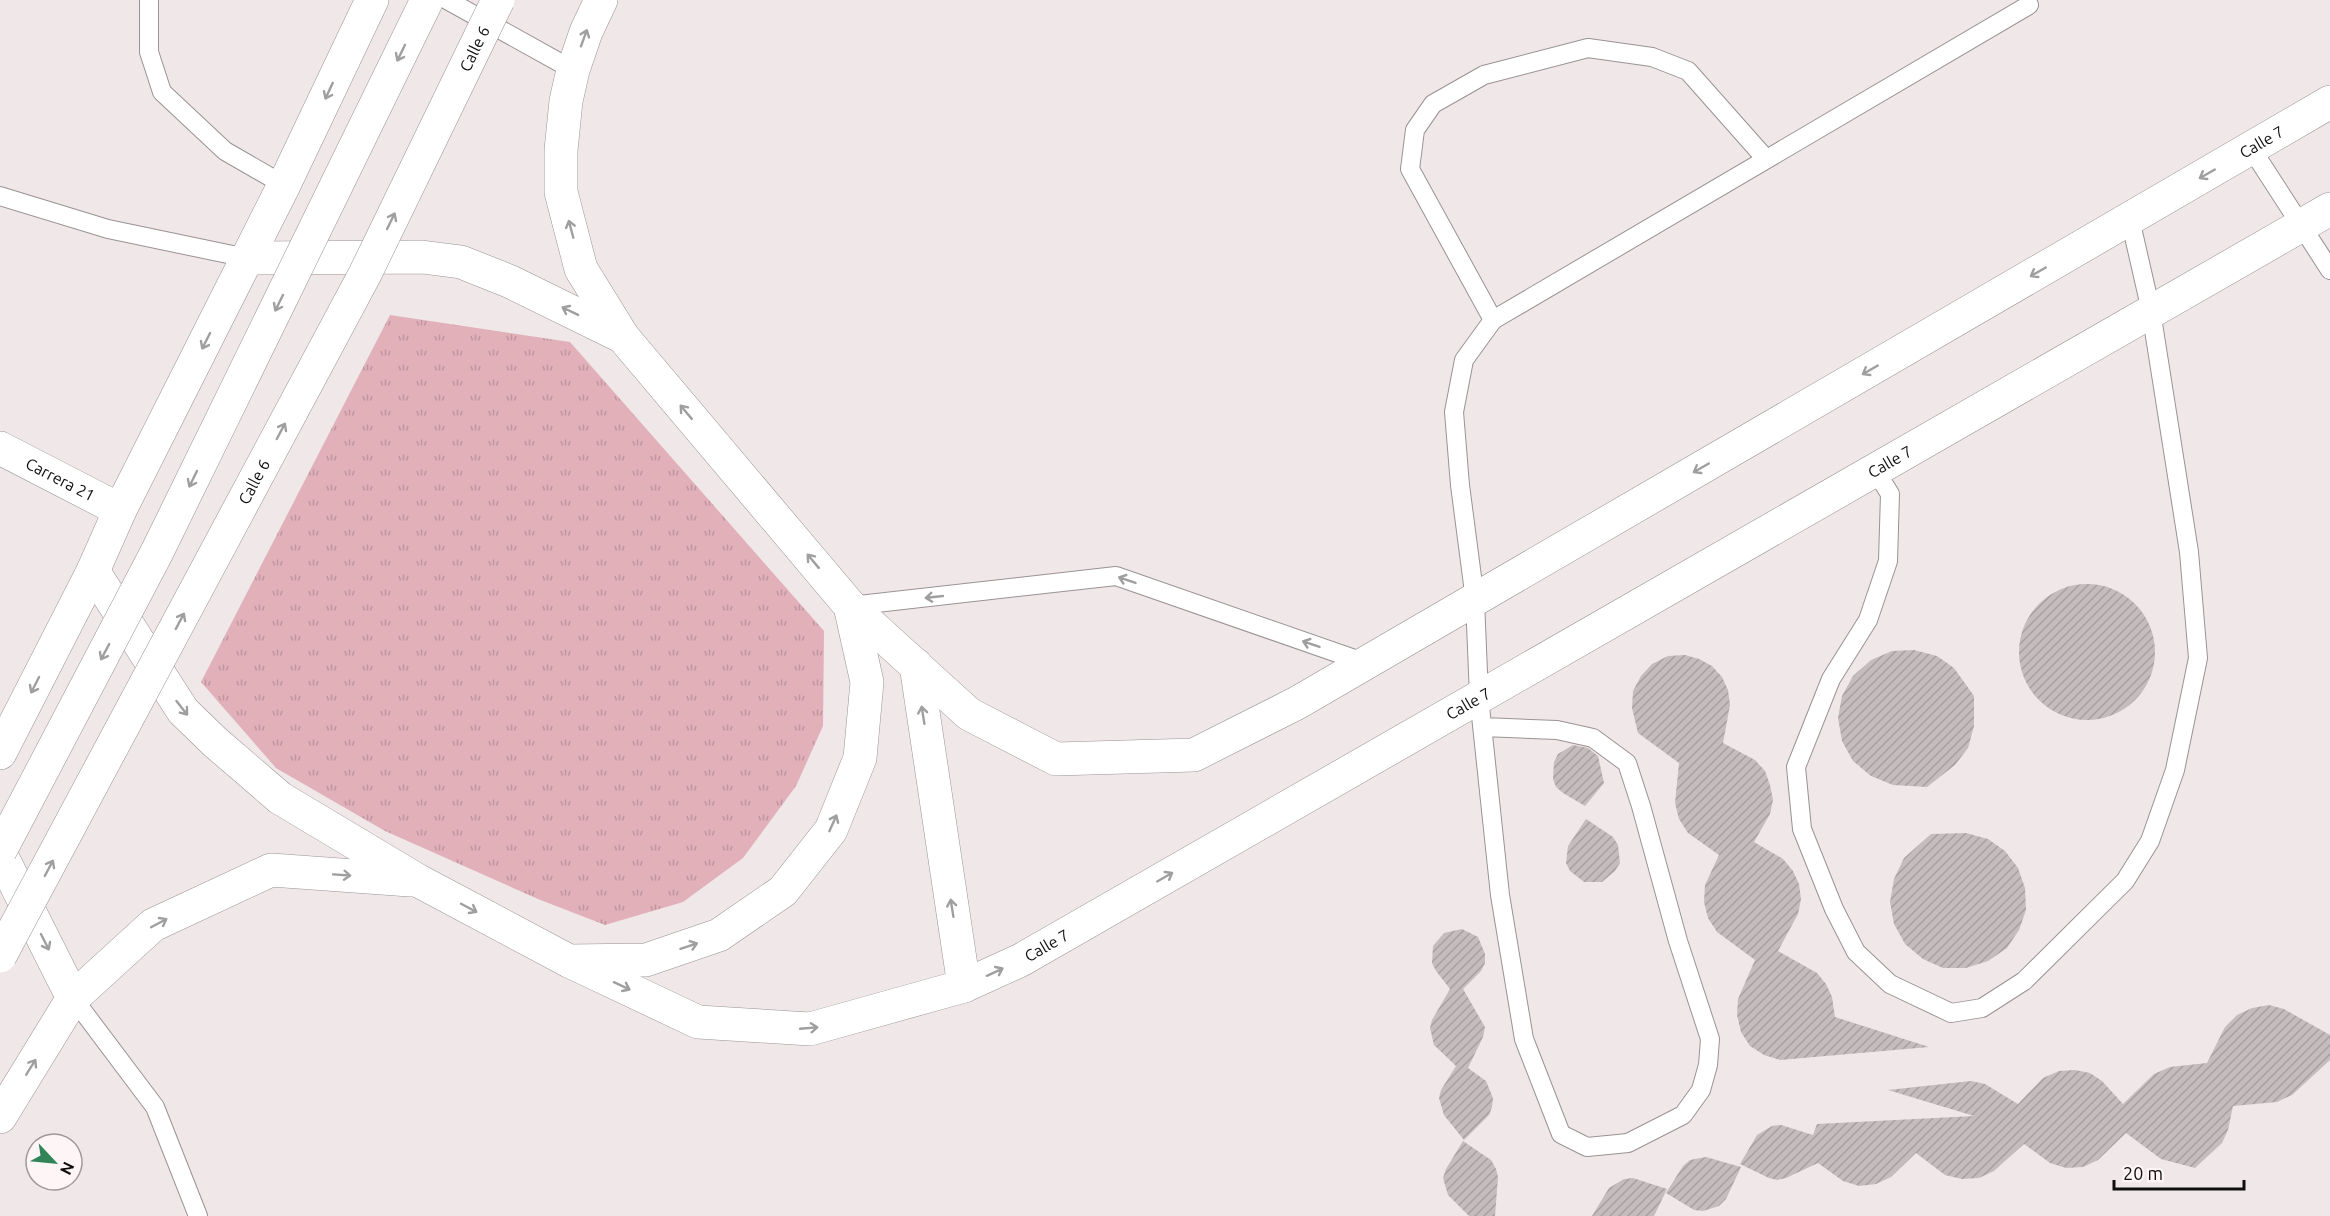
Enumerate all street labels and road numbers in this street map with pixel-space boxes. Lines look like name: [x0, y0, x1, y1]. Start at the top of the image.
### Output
street label: Calle 6: [456, 23, 493, 74]
street label: Calle 7: [2236, 122, 2287, 162]
street label: Calle 7: [1864, 442, 1915, 481]
street label: Carrera 21: [23, 454, 98, 504]
street label: Calle 6: [235, 456, 273, 507]
street label: Calle 7: [1443, 684, 1493, 723]
street label: Calle 7: [1021, 926, 1072, 965]

